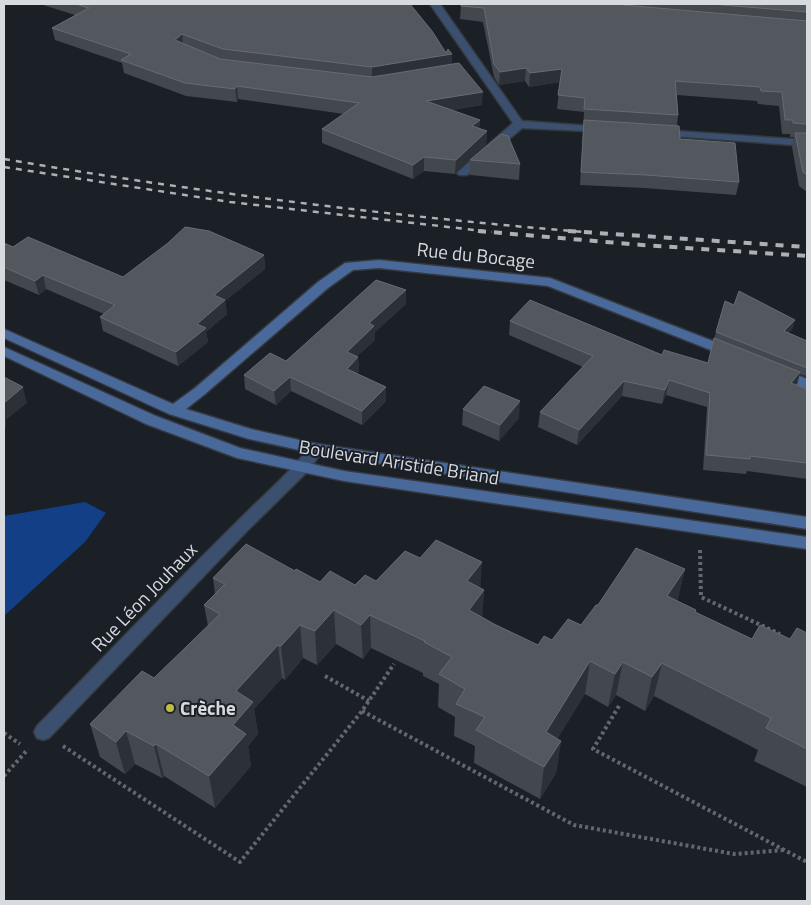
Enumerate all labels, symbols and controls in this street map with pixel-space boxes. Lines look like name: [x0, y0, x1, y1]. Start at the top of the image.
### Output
street label: Rue du Bocage: [415, 234, 537, 275]
street label: Boulevard Aristide Briand: [297, 431, 501, 492]
street label: Rue Léon Jouhaux: [84, 535, 204, 658]
place label: Crèche: [180, 693, 236, 722]
marker: Crèche: [164, 702, 176, 714]

